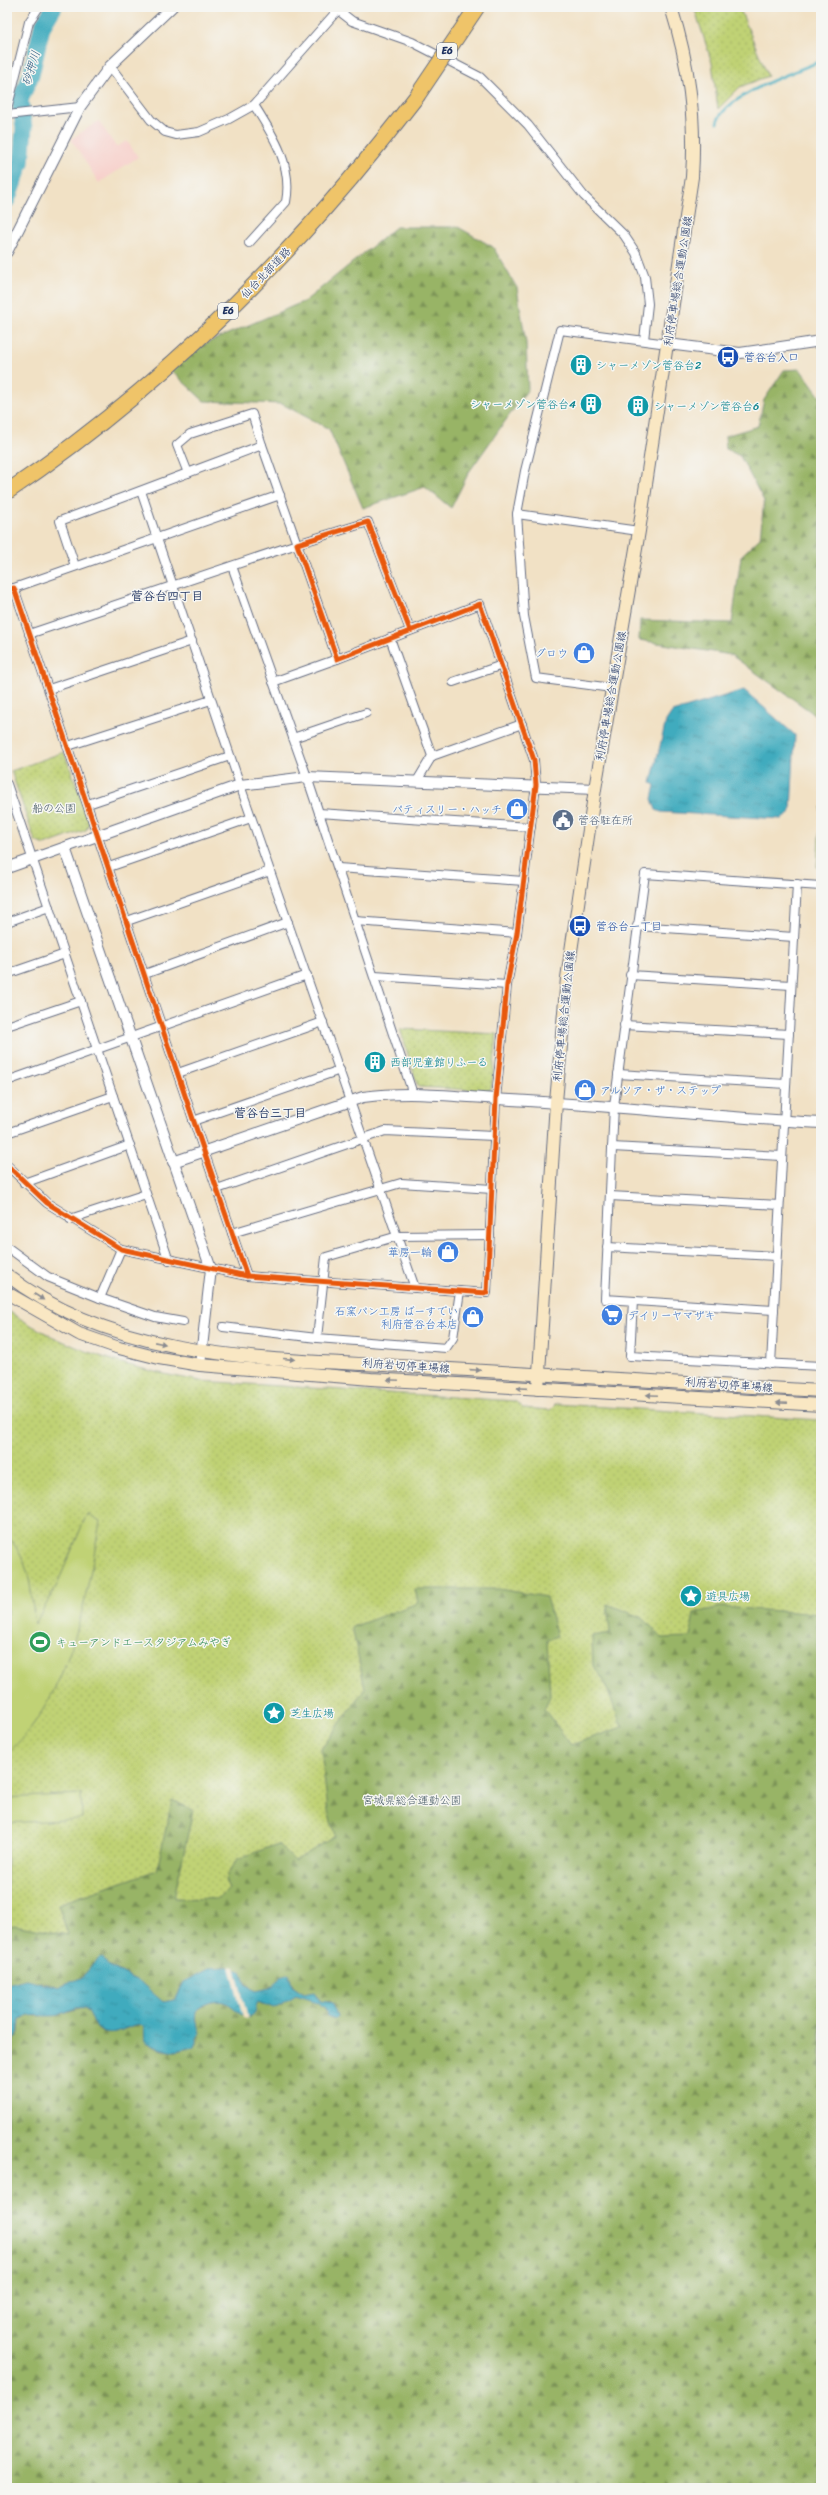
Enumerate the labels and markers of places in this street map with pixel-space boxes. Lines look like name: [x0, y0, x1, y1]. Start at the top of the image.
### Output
bus stop icon: 菅谷台入口: [715, 344, 741, 370]
place label: 菅谷台入口: [744, 348, 799, 367]
building icon: シャーメゾン菅谷台2: [568, 352, 594, 378]
place label: シャーメゾン菅谷台2: [596, 356, 702, 375]
building icon: シャーメゾン菅谷台4: [578, 391, 604, 417]
building icon: シャーメゾン菅谷台6: [625, 393, 651, 419]
place label: シャーメゾン菅谷台4: [470, 395, 576, 414]
place label: シャーメゾン菅谷台6: [654, 397, 759, 416]
shop icon: グロウ: [571, 640, 597, 666]
place label: グロウ: [535, 644, 568, 663]
shop icon: パティスリー・ハッチ: [504, 796, 530, 822]
place label: パティスリー・ハッチ: [392, 800, 502, 819]
public building icon: 菅谷駐在所: [550, 807, 576, 833]
place label: 菅谷駐在所: [578, 811, 633, 830]
bus stop icon: 菅谷台一丁目: [567, 913, 593, 939]
place label: 菅谷台一丁目: [596, 917, 662, 936]
building icon: 西部児童館りふーる: [362, 1049, 388, 1075]
place label: 西部児童館りふーる: [390, 1053, 488, 1072]
shop icon: アルソア・ザ・ステップ: [572, 1077, 598, 1103]
place label: アルソア・ザ・ステップ: [600, 1081, 721, 1100]
shop icon: 華房一輪: [435, 1239, 461, 1265]
place label: 華房一輪: [388, 1243, 432, 1262]
place label: 石窯パン工房 ばーすでい 利府菅谷台本店: [335, 1302, 458, 1334]
supermarket icon: デイリーヤマザキ: [599, 1302, 625, 1328]
shop icon: 石窯パン工房 ばーすでい 利府菅谷台本店: [460, 1304, 486, 1330]
place label: デイリーヤマザキ: [628, 1306, 716, 1325]
place icon: 遊具広場: [678, 1583, 704, 1609]
place label: 遊具広場: [706, 1587, 750, 1606]
sports icon: キューアンドエースタジアムみやぎ: [27, 1629, 53, 1655]
place label: キューアンドエースタジアムみやぎ: [56, 1633, 231, 1652]
place icon: 芝生広場: [261, 1700, 287, 1726]
place label: 芝生広場: [290, 1704, 334, 1723]

